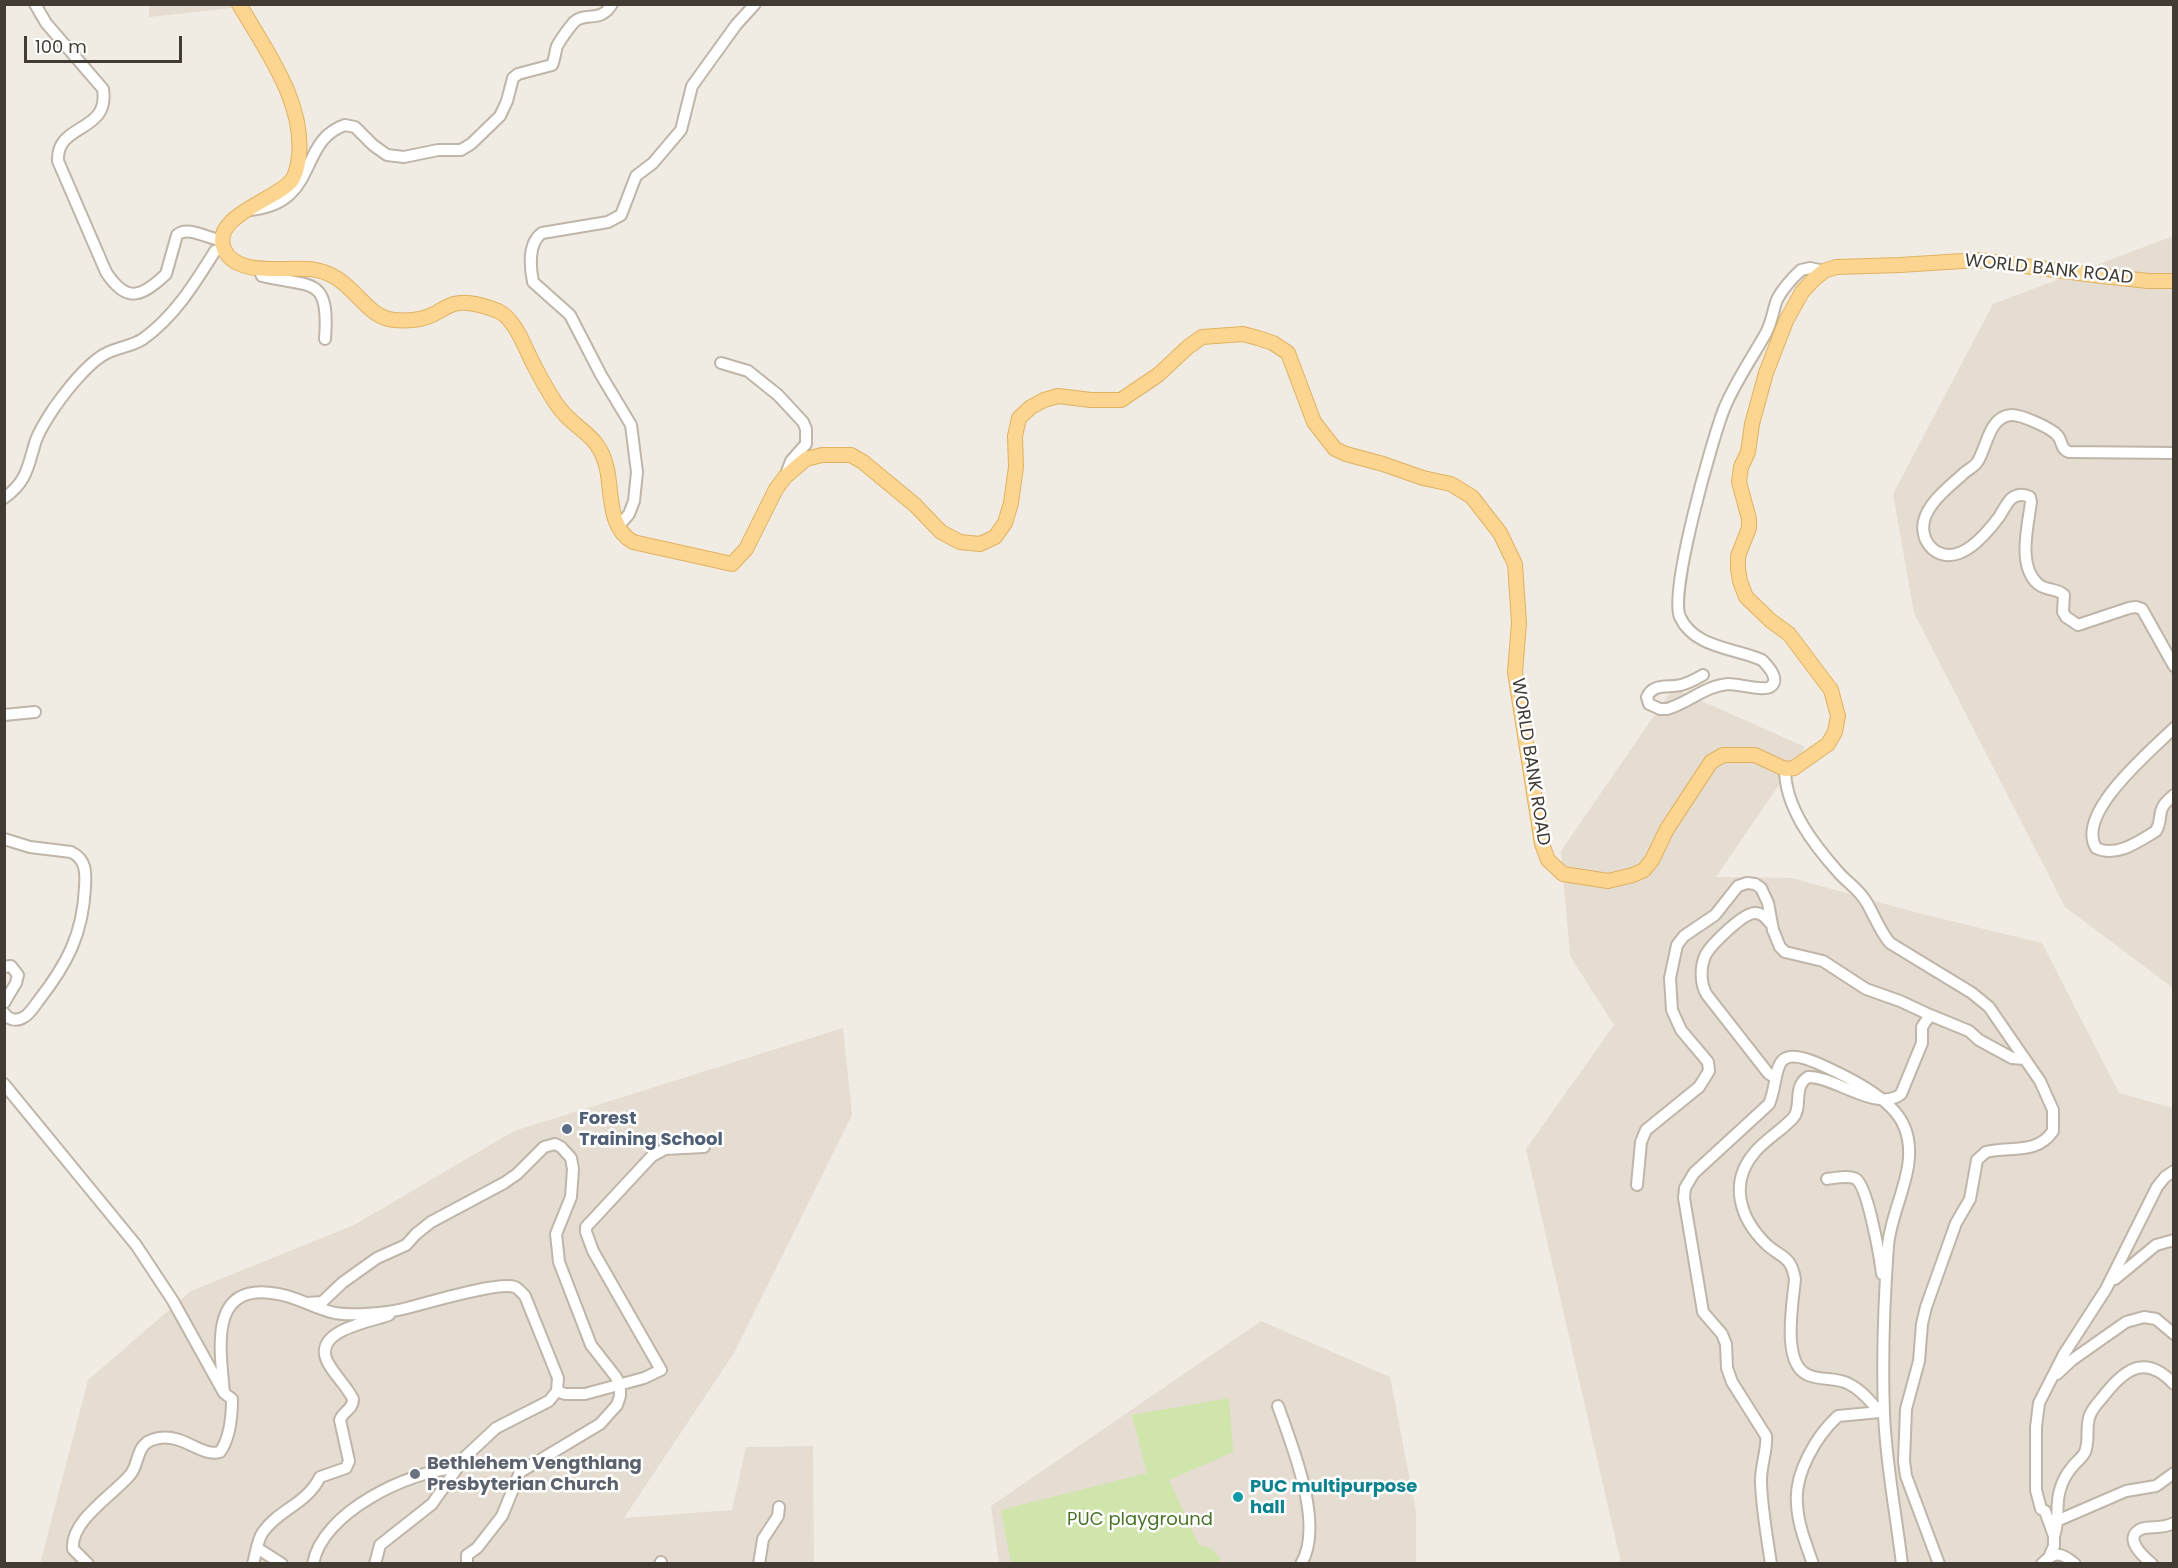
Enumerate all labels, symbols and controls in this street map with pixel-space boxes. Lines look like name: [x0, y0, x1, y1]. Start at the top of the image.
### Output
scale bar: [27, 24, 184, 62]
text: 100 m: [35, 34, 87, 59]
street label: WORLD BANK ROAD: [1964, 250, 2134, 290]
street label: WORLD BANK ROAD: [1506, 677, 1554, 847]
place label: Forest Training School: [579, 1108, 723, 1150]
marker: Forest Training School: [560, 1122, 574, 1136]
place label: Bethlehem Vengthlang Presbyterian Church: [427, 1453, 642, 1496]
marker: Bethlehem Vengthlang Presbyterian Church: [408, 1467, 422, 1481]
place label: PUC multipurpose hall: [1250, 1476, 1417, 1518]
marker: PUC multipurpose hall: [1231, 1490, 1245, 1504]
park label: PUC playground: [1067, 1509, 1213, 1531]

